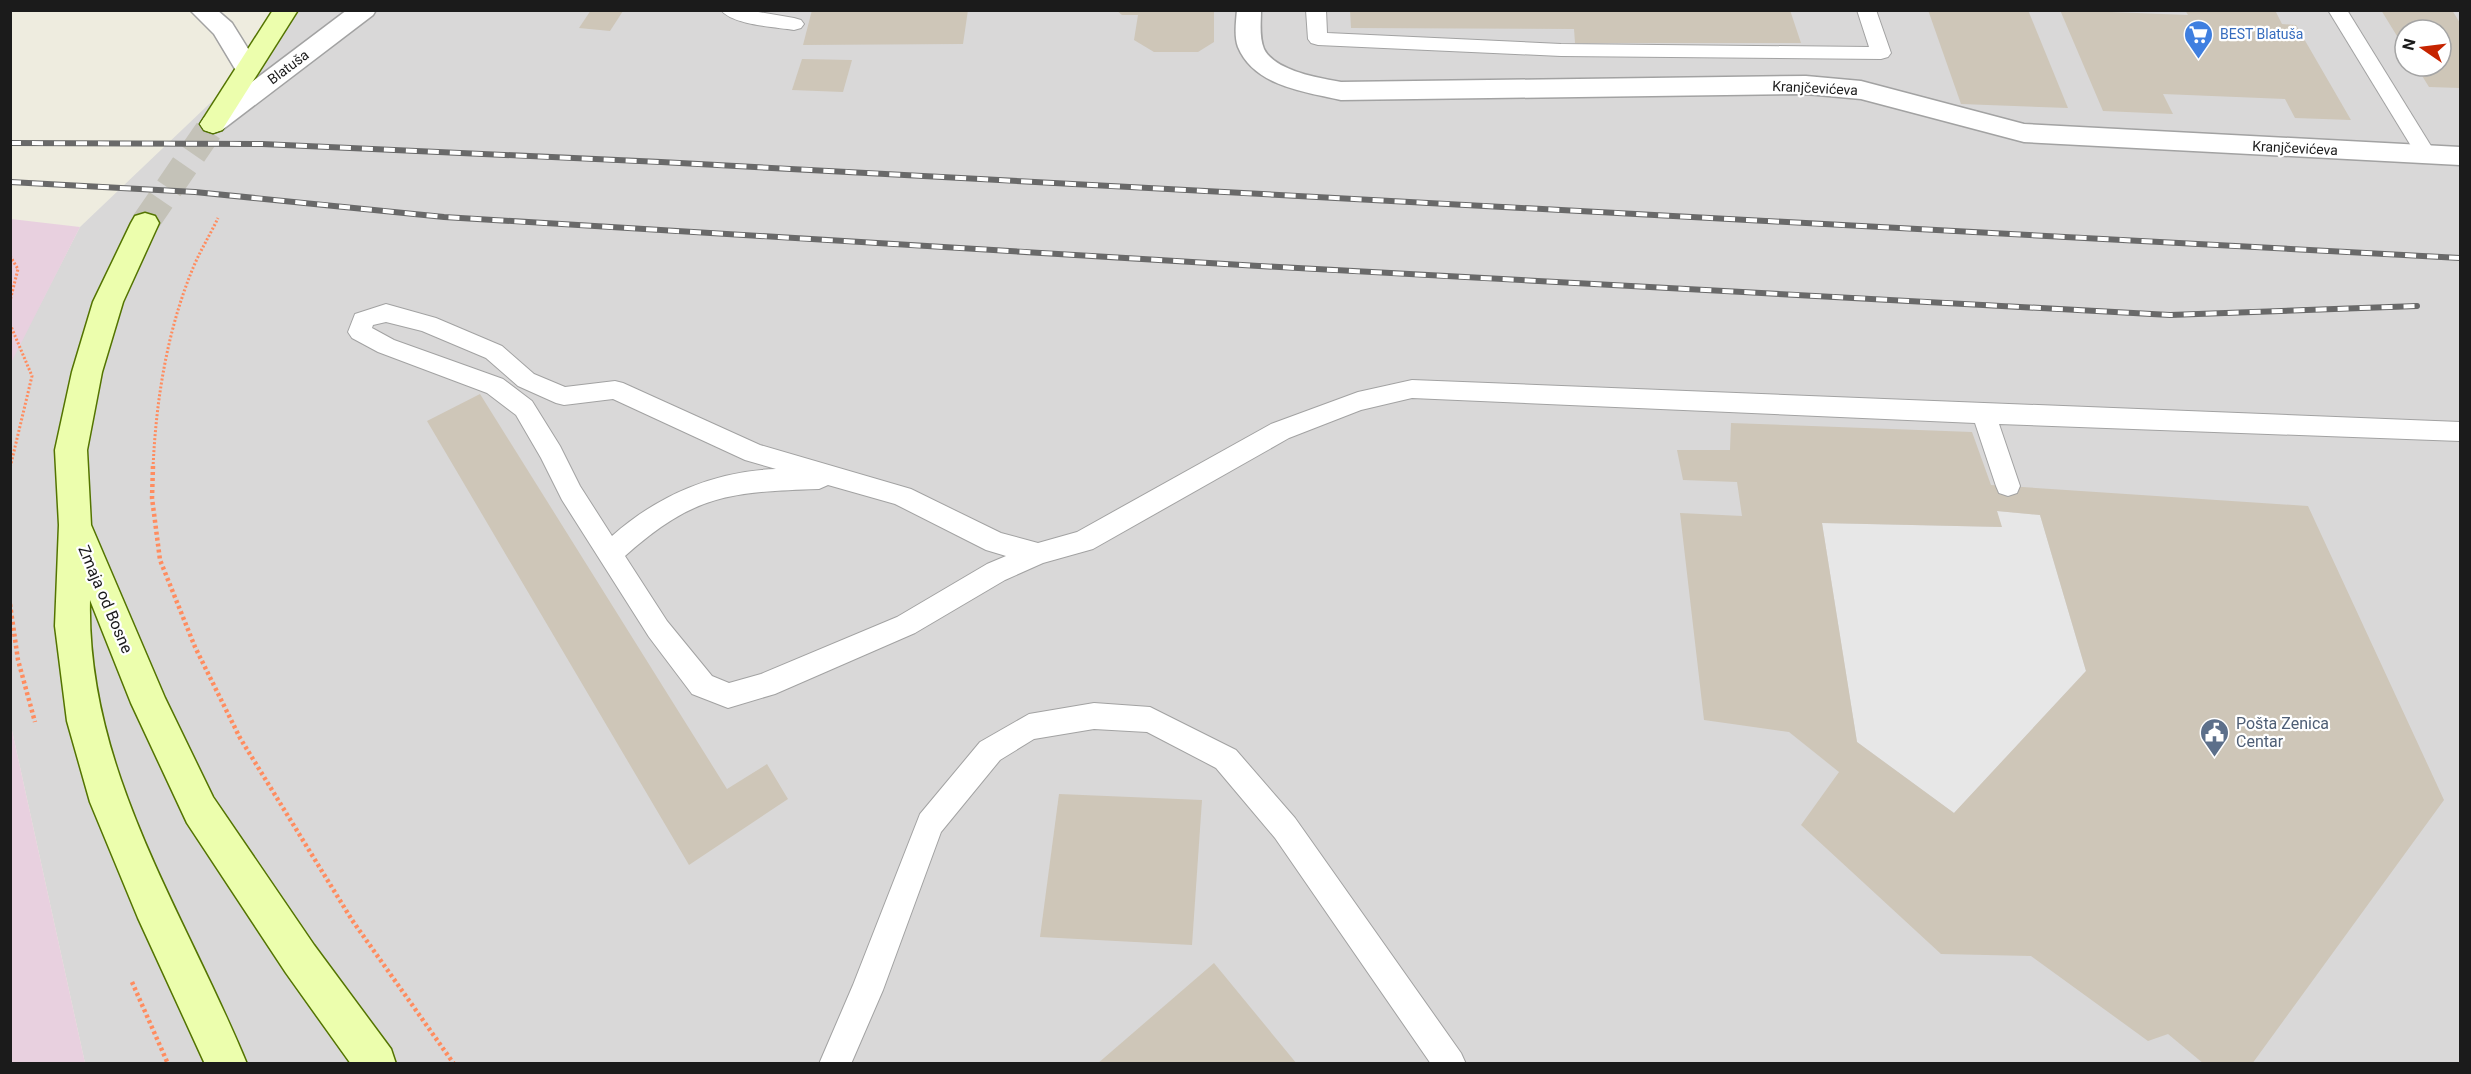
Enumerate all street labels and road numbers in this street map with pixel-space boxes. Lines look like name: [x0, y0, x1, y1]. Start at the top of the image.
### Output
street label: Blatuša: [264, 47, 312, 87]
street label: Kranjčevićeva: [1772, 78, 1858, 98]
street label: Kranjčevićeva: [2252, 138, 2338, 158]
street label: Zmaja od Bosne: [74, 542, 137, 656]

